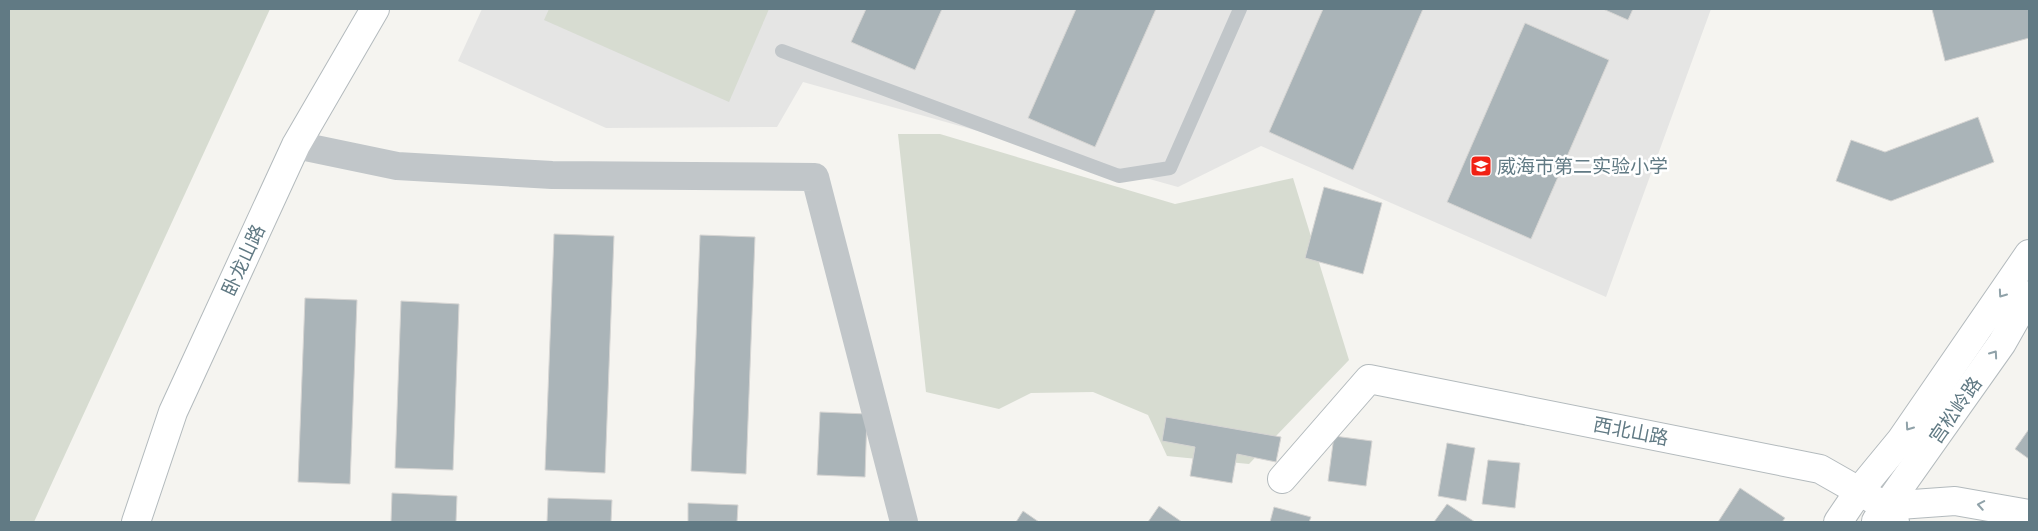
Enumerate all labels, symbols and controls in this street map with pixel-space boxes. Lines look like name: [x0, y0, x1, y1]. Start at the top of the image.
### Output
school or university icon: 威海市第二实验小学: [1469, 154, 1493, 178]
place label: 威海市第二实验小学: [1497, 154, 1668, 178]
street label: 卧龙山路: [216, 220, 270, 300]
one-way arrow: [1999, 288, 2008, 297]
one-way arrow: [1988, 350, 1997, 360]
street label: 宫松岭路: [1923, 372, 1987, 448]
street label: 西北山路: [1591, 412, 1671, 450]
one-way arrow: [1906, 422, 1915, 431]
one-way arrow: [1977, 501, 1986, 511]

